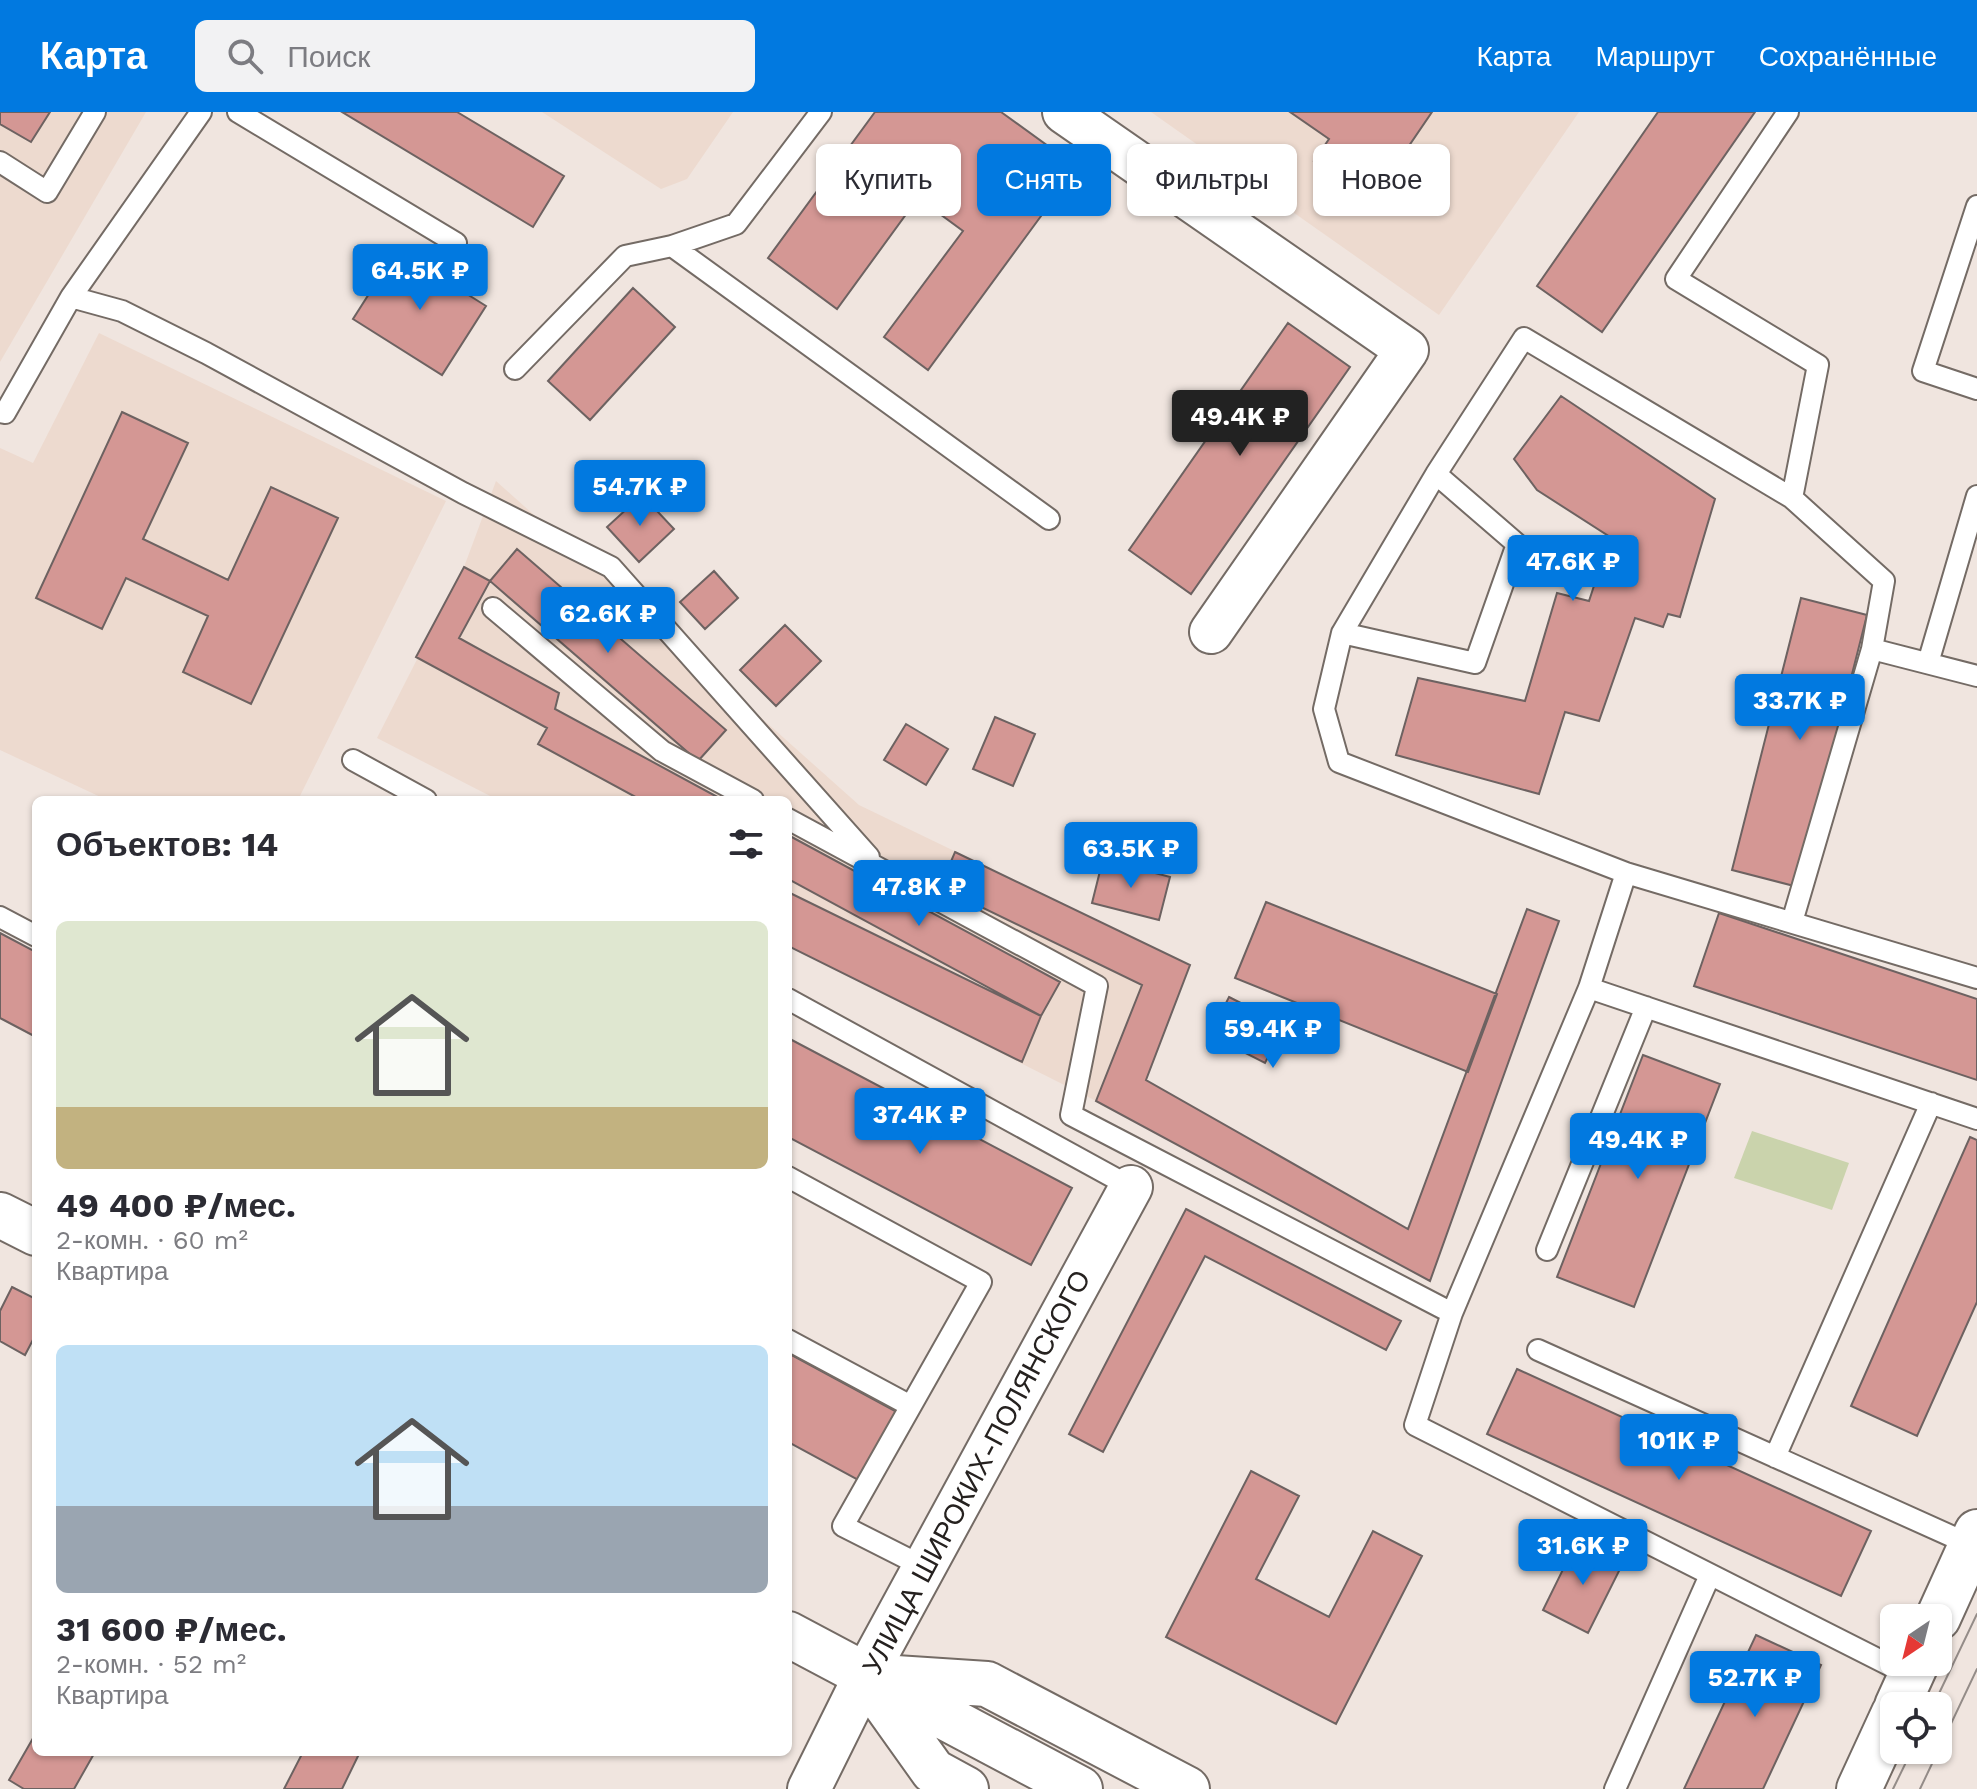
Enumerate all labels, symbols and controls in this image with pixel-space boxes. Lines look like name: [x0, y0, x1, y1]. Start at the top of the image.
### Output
search box: [195, 20, 755, 92]
text: Карта: [40, 34, 147, 78]
icon: search: [223, 34, 267, 78]
text: Поиск: [287, 39, 370, 74]
text: Карта: [1476, 40, 1551, 73]
text: Маршрут: [1595, 40, 1715, 73]
text: Сохранённые: [1759, 40, 1937, 73]
chip: Купить: [816, 144, 961, 216]
chip: Снять: [977, 144, 1111, 216]
chip: Фильтры: [1127, 144, 1297, 216]
chip: Новое: [1313, 144, 1450, 216]
pin: 64.5K ₽: [346, 244, 494, 312]
text: 64.5K ₽: [371, 255, 469, 285]
pin: 49.4K ₽: [1166, 390, 1314, 458]
text: 49.4K ₽: [1190, 401, 1290, 431]
pin: 54.7K ₽: [566, 460, 714, 528]
text: 54.7K ₽: [592, 471, 688, 501]
pin: 47.6K ₽: [1499, 535, 1647, 603]
text: 47.6K ₽: [1526, 546, 1620, 576]
pin: 62.6K ₽: [534, 587, 682, 655]
text: 62.6K ₽: [559, 598, 657, 628]
pin: 33.7K ₽: [1726, 674, 1874, 742]
text: 33.7K ₽: [1753, 685, 1847, 715]
icon: filters: [724, 822, 768, 866]
pin: 63.5K ₽: [1057, 822, 1205, 890]
text: Объектов: 14: [56, 824, 278, 864]
text: 63.5K ₽: [1082, 833, 1180, 863]
pin: 47.8K ₽: [845, 860, 993, 928]
text: 47.8K ₽: [871, 871, 967, 901]
icon: home: [340, 973, 484, 1117]
pin: 59.4K ₽: [1199, 1002, 1347, 1070]
text: 59.4K ₽: [1224, 1013, 1322, 1043]
pin: 37.4K ₽: [846, 1088, 994, 1156]
text: 37.4K ₽: [873, 1099, 967, 1129]
pin: 49.4K ₽: [1564, 1113, 1712, 1181]
text: 49.4K ₽: [1588, 1124, 1688, 1154]
text: 49 400 ₽/мес.: [56, 1185, 296, 1225]
text: 2-комн. · 60 m²: [56, 1225, 248, 1255]
text: Квартира: [56, 1256, 168, 1286]
street label: УЛИЦА ШИРОКИХ-ПОЛЯНСКОГО: [856, 1264, 1097, 1680]
icon: home: [340, 1397, 484, 1541]
pin: 101K ₽: [1614, 1414, 1744, 1482]
text: 101K ₽: [1638, 1425, 1720, 1455]
pin: 31.6K ₽: [1509, 1519, 1657, 1587]
text: 31.6K ₽: [1536, 1530, 1630, 1560]
north arrow: [1880, 1604, 1952, 1676]
map controls: [1880, 1604, 1952, 1764]
text: 31 600 ₽/мес.: [56, 1609, 287, 1649]
text: 2-комн. · 52 m²: [56, 1649, 246, 1679]
pin: 52.7K ₽: [1681, 1651, 1829, 1719]
text: 52.7K ₽: [1708, 1662, 1802, 1692]
text: Квартира: [56, 1680, 168, 1710]
button: locate: [1880, 1692, 1952, 1764]

